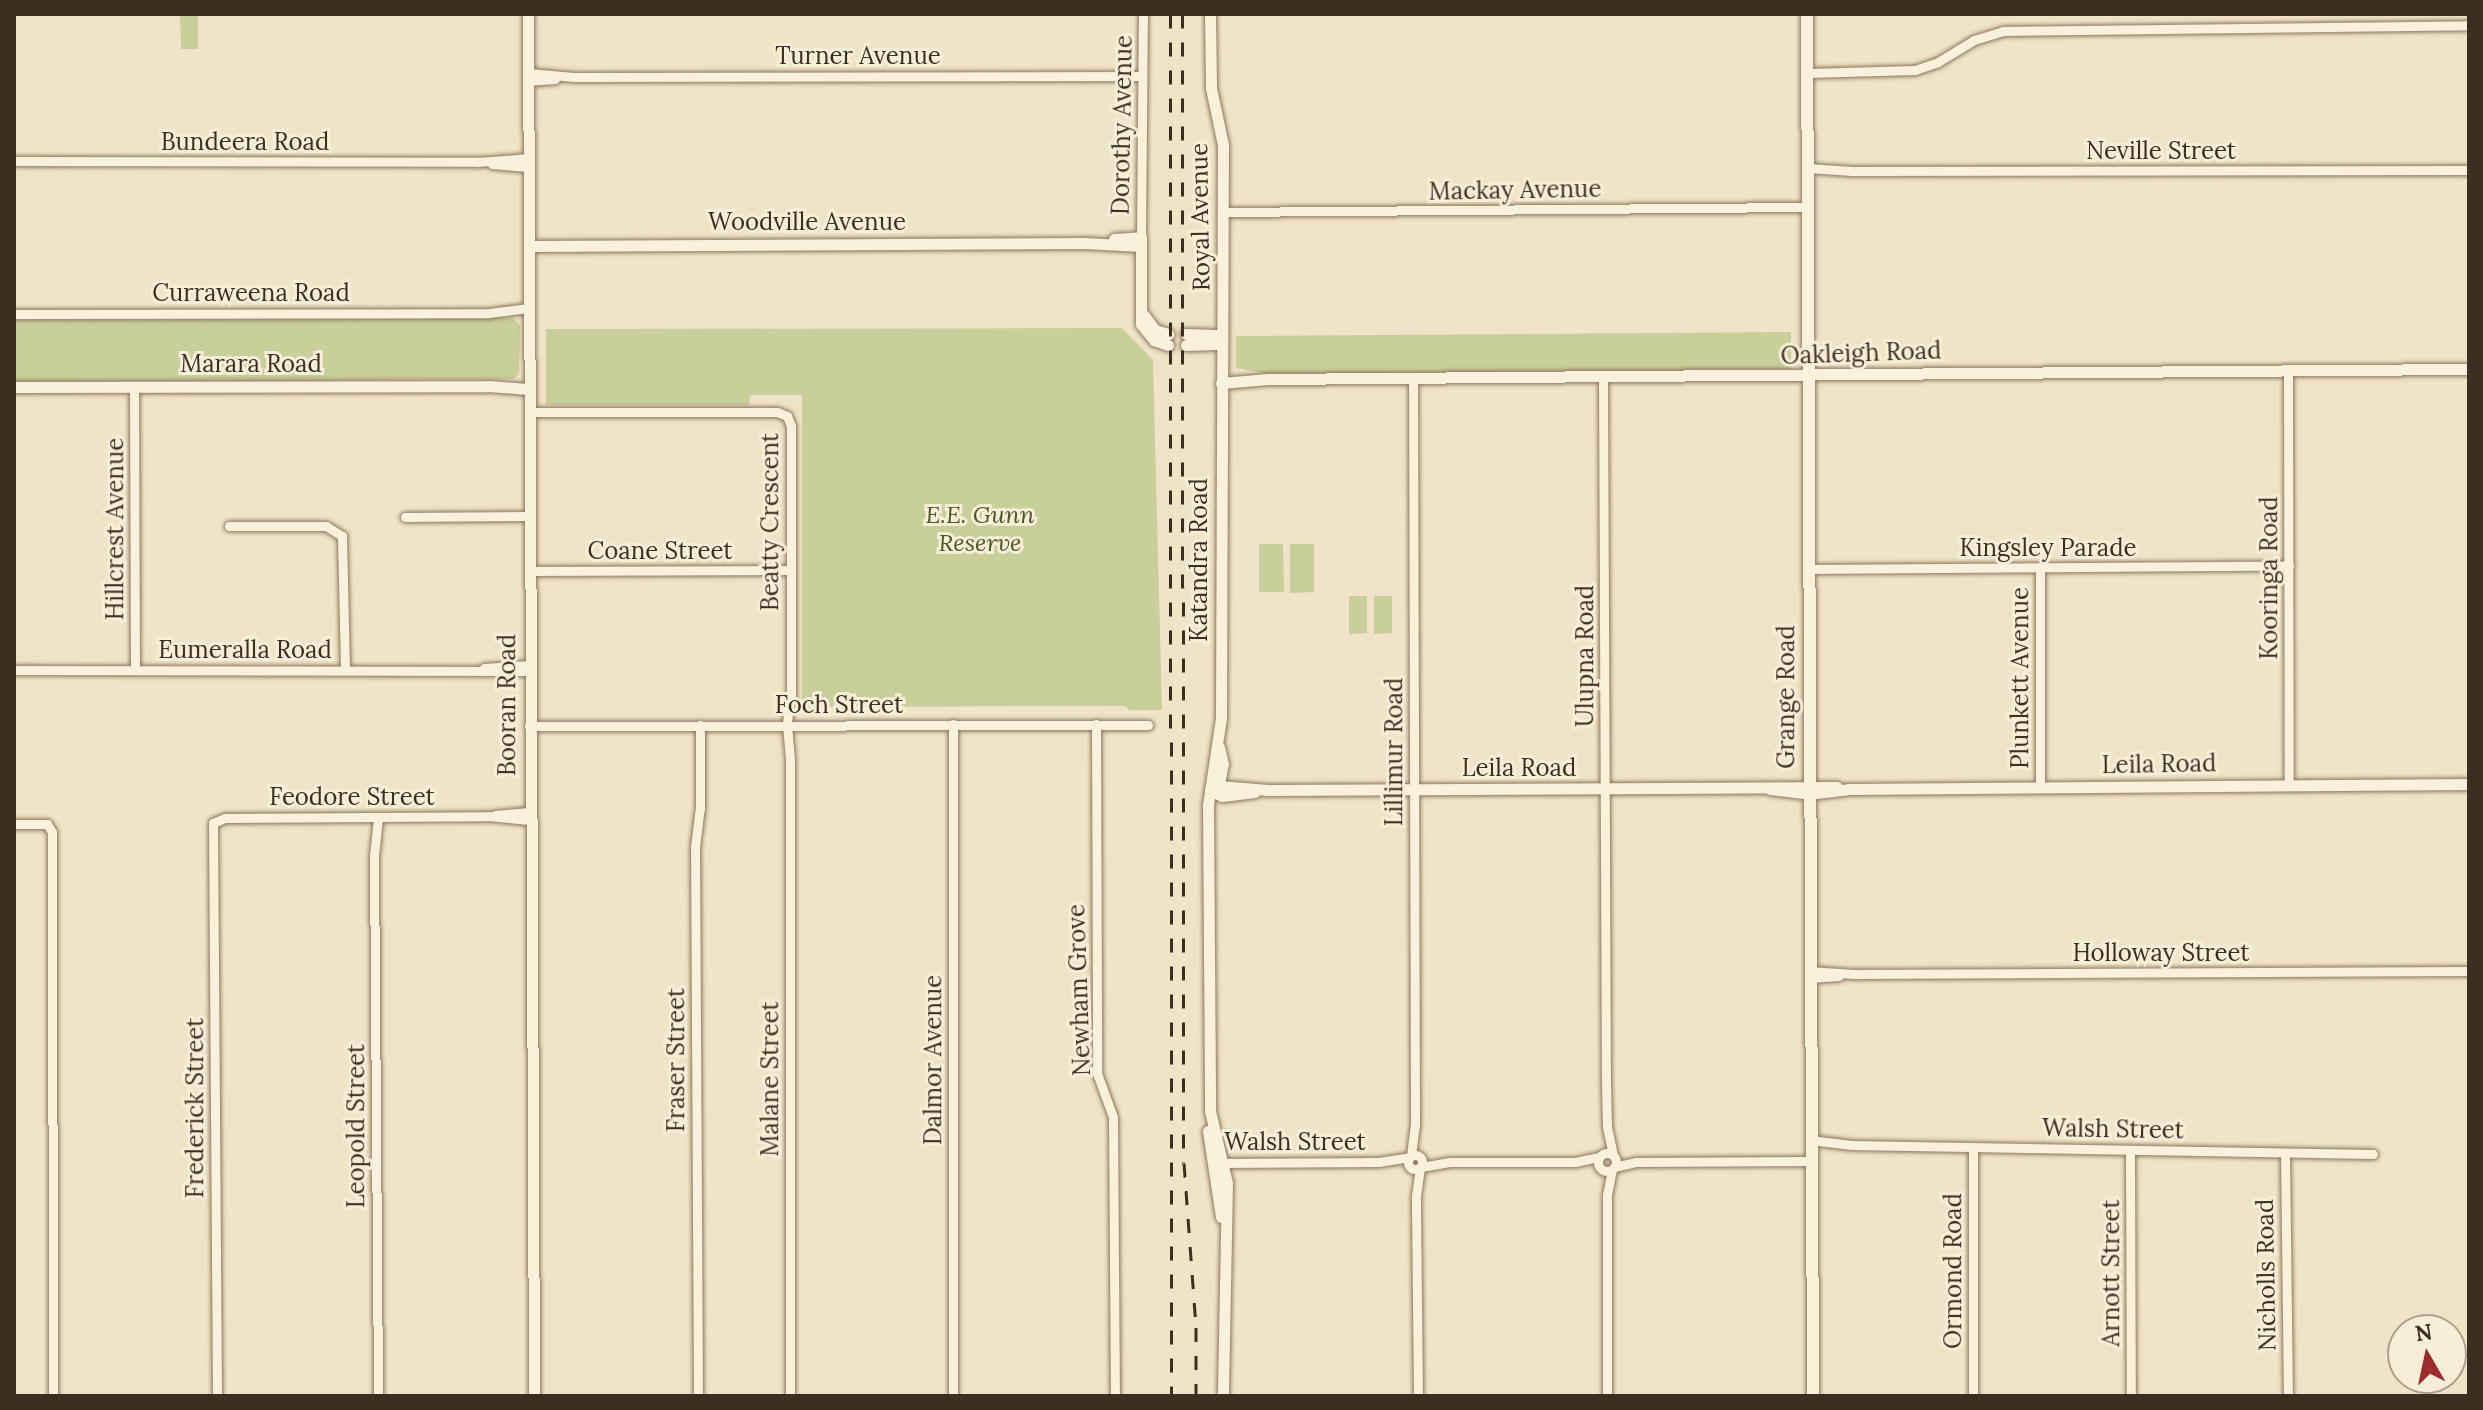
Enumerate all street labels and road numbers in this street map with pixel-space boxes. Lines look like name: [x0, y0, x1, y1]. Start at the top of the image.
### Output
street label: Dorothy Avenue: [1106, 35, 1138, 215]
street label: Turner Avenue: [775, 42, 941, 70]
street label: Bundeera Road: [161, 128, 329, 156]
street label: Neville Street: [2086, 137, 2236, 165]
street label: Royal Avenue: [1184, 143, 1216, 291]
street label: Mackay Avenue: [1428, 174, 1602, 206]
street label: Woodville Avenue: [708, 208, 906, 236]
street label: Curraweena Road: [152, 279, 350, 307]
street label: Oakleigh Road: [1780, 336, 1942, 370]
street label: Marara Road: [180, 350, 322, 378]
street label: Beatty Crescent: [756, 433, 784, 611]
street label: Hillcrest Avenue: [101, 438, 129, 620]
street label: Katandra Road: [1185, 478, 1213, 642]
street label: Kooringa Road: [2255, 496, 2283, 660]
street label: Kingsley Parade: [1959, 534, 2137, 562]
street label: Coane Street: [587, 537, 733, 565]
street label: Ulupna Road: [1571, 585, 1599, 727]
street label: Plunkett Avenue: [2006, 587, 2034, 769]
street label: Grange Road: [1772, 625, 1800, 769]
street label: Booran Road: [493, 634, 521, 776]
street label: Eumeralla Road: [158, 636, 332, 664]
street label: Lillimur Road: [1380, 678, 1408, 826]
street label: Foch Street: [775, 691, 903, 719]
street label: Leila Road: [2101, 749, 2217, 779]
street label: Leila Road: [1462, 754, 1576, 782]
street label: Feodore Street: [269, 783, 435, 811]
street label: Newham Grove: [1062, 903, 1096, 1077]
street label: Holloway Street: [2072, 939, 2250, 967]
street label: Dalmor Avenue: [919, 975, 947, 1145]
street label: Fraser Street: [662, 988, 690, 1132]
street label: Malane Street: [756, 1001, 784, 1157]
street label: Frederick Street: [181, 1018, 209, 1198]
street label: Leopold Street: [342, 1044, 370, 1208]
street label: Walsh Street: [2042, 1113, 2184, 1145]
street label: Walsh Street: [1224, 1128, 1366, 1156]
street label: Ormond Road: [1939, 1193, 1967, 1349]
street label: Arnott Street: [2097, 1199, 2125, 1347]
street label: Nicholls Road: [2250, 1199, 2282, 1351]

